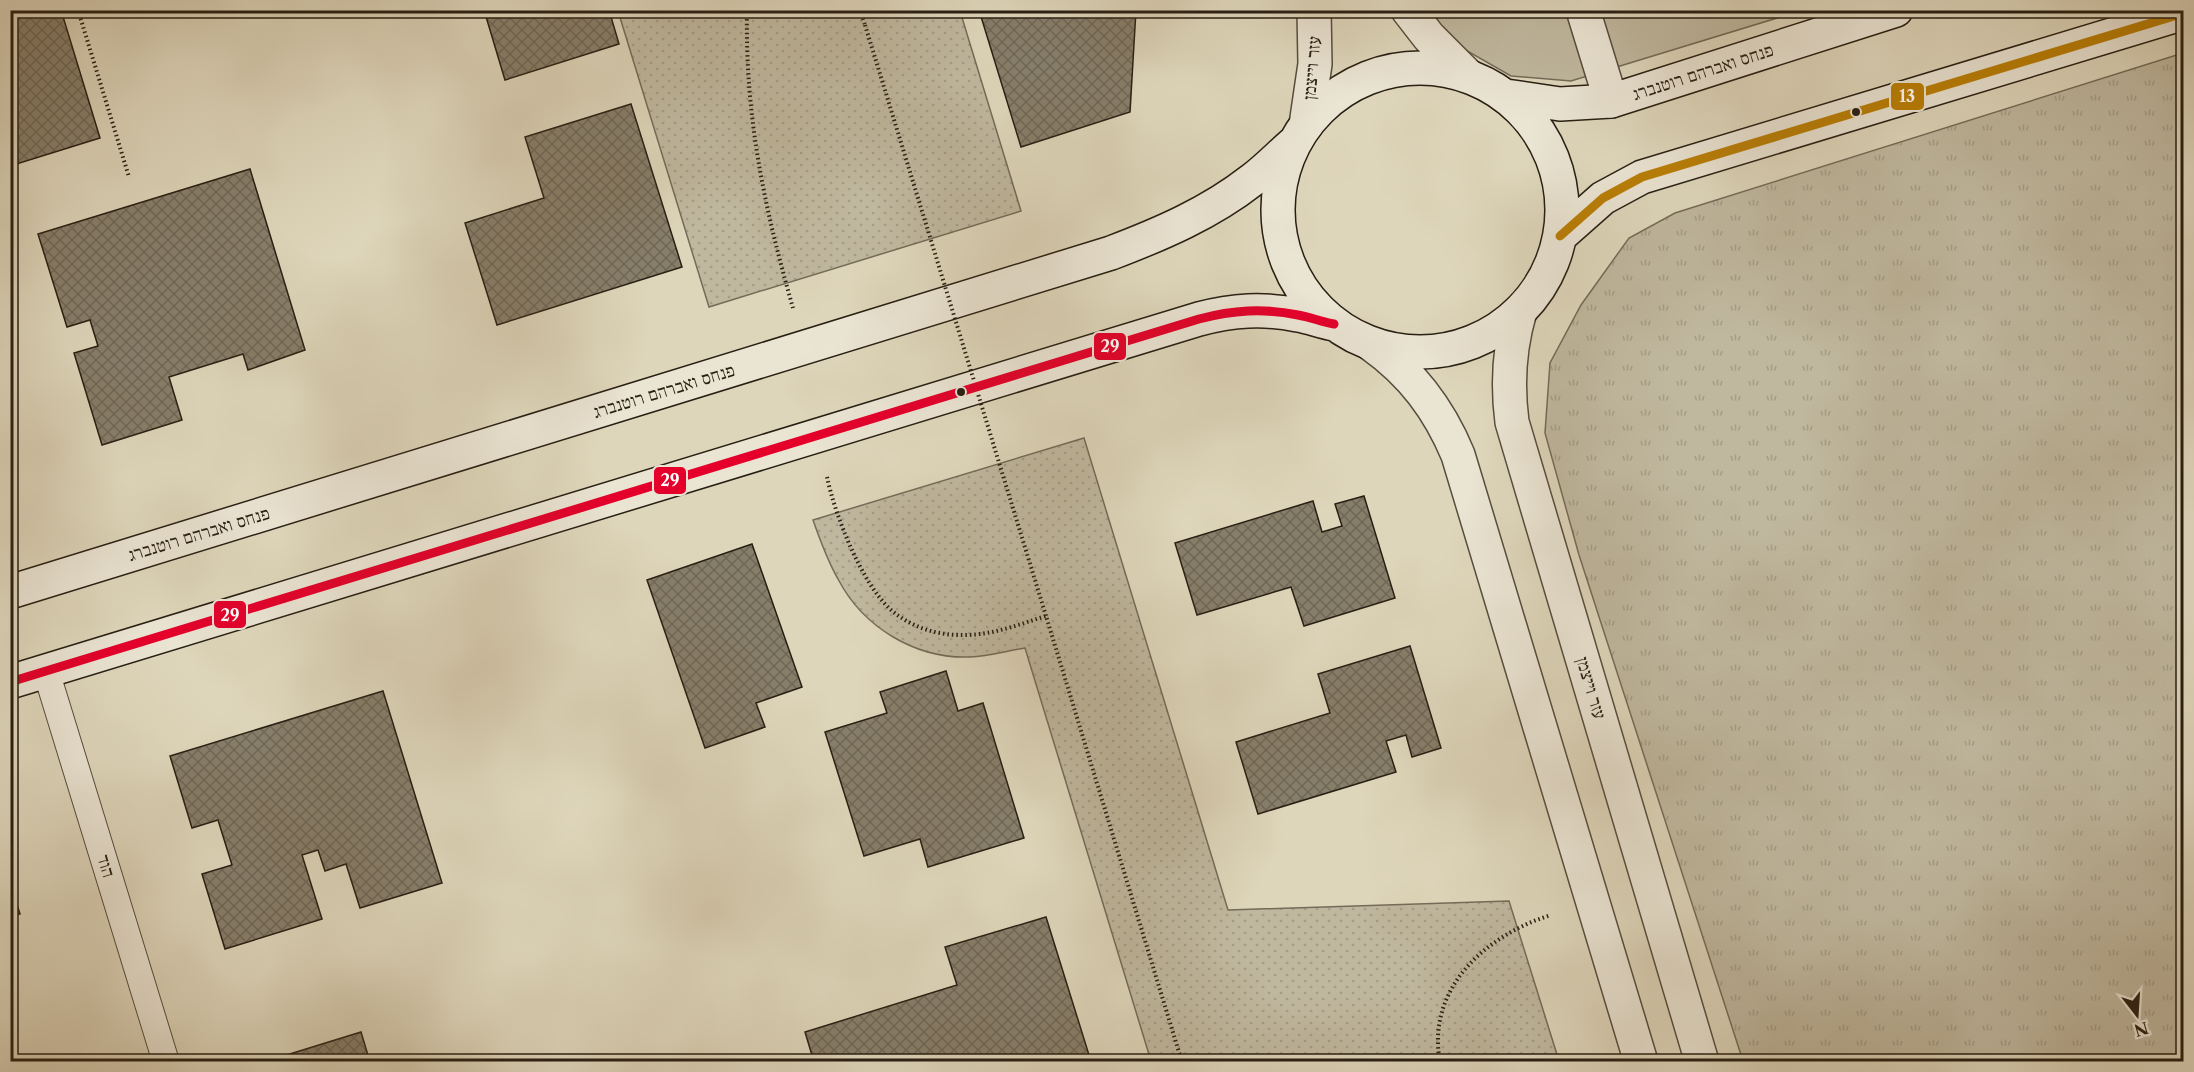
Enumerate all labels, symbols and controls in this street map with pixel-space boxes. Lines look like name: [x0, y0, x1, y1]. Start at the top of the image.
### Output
street label: עזר וייצמן: [1298, 35, 1326, 101]
street label: פנחס ואברהם רוטנברג: [1630, 39, 1776, 105]
line badge: 13: [1890, 82, 1925, 111]
text: 13: [1899, 86, 1915, 106]
unlabelled marker: [1850, 106, 1862, 118]
line badge: 29: [1093, 332, 1127, 361]
text: 29: [1101, 336, 1120, 356]
street label: פנחס ואברהם רוטנברג: [591, 359, 737, 423]
unlabelled marker: [955, 386, 967, 398]
line badge: 29: [653, 466, 687, 495]
text: 29: [661, 470, 680, 490]
street label: פנחס ואברהם רוטנברג: [126, 502, 272, 566]
line badge: 29: [213, 600, 247, 629]
text: 29: [221, 605, 240, 625]
street label: עזר וייצמן: [1571, 654, 1611, 722]
street label: הוד: [92, 852, 120, 880]
north arrow: [2107, 985, 2167, 1045]
text: N: [2132, 1018, 2151, 1041]

